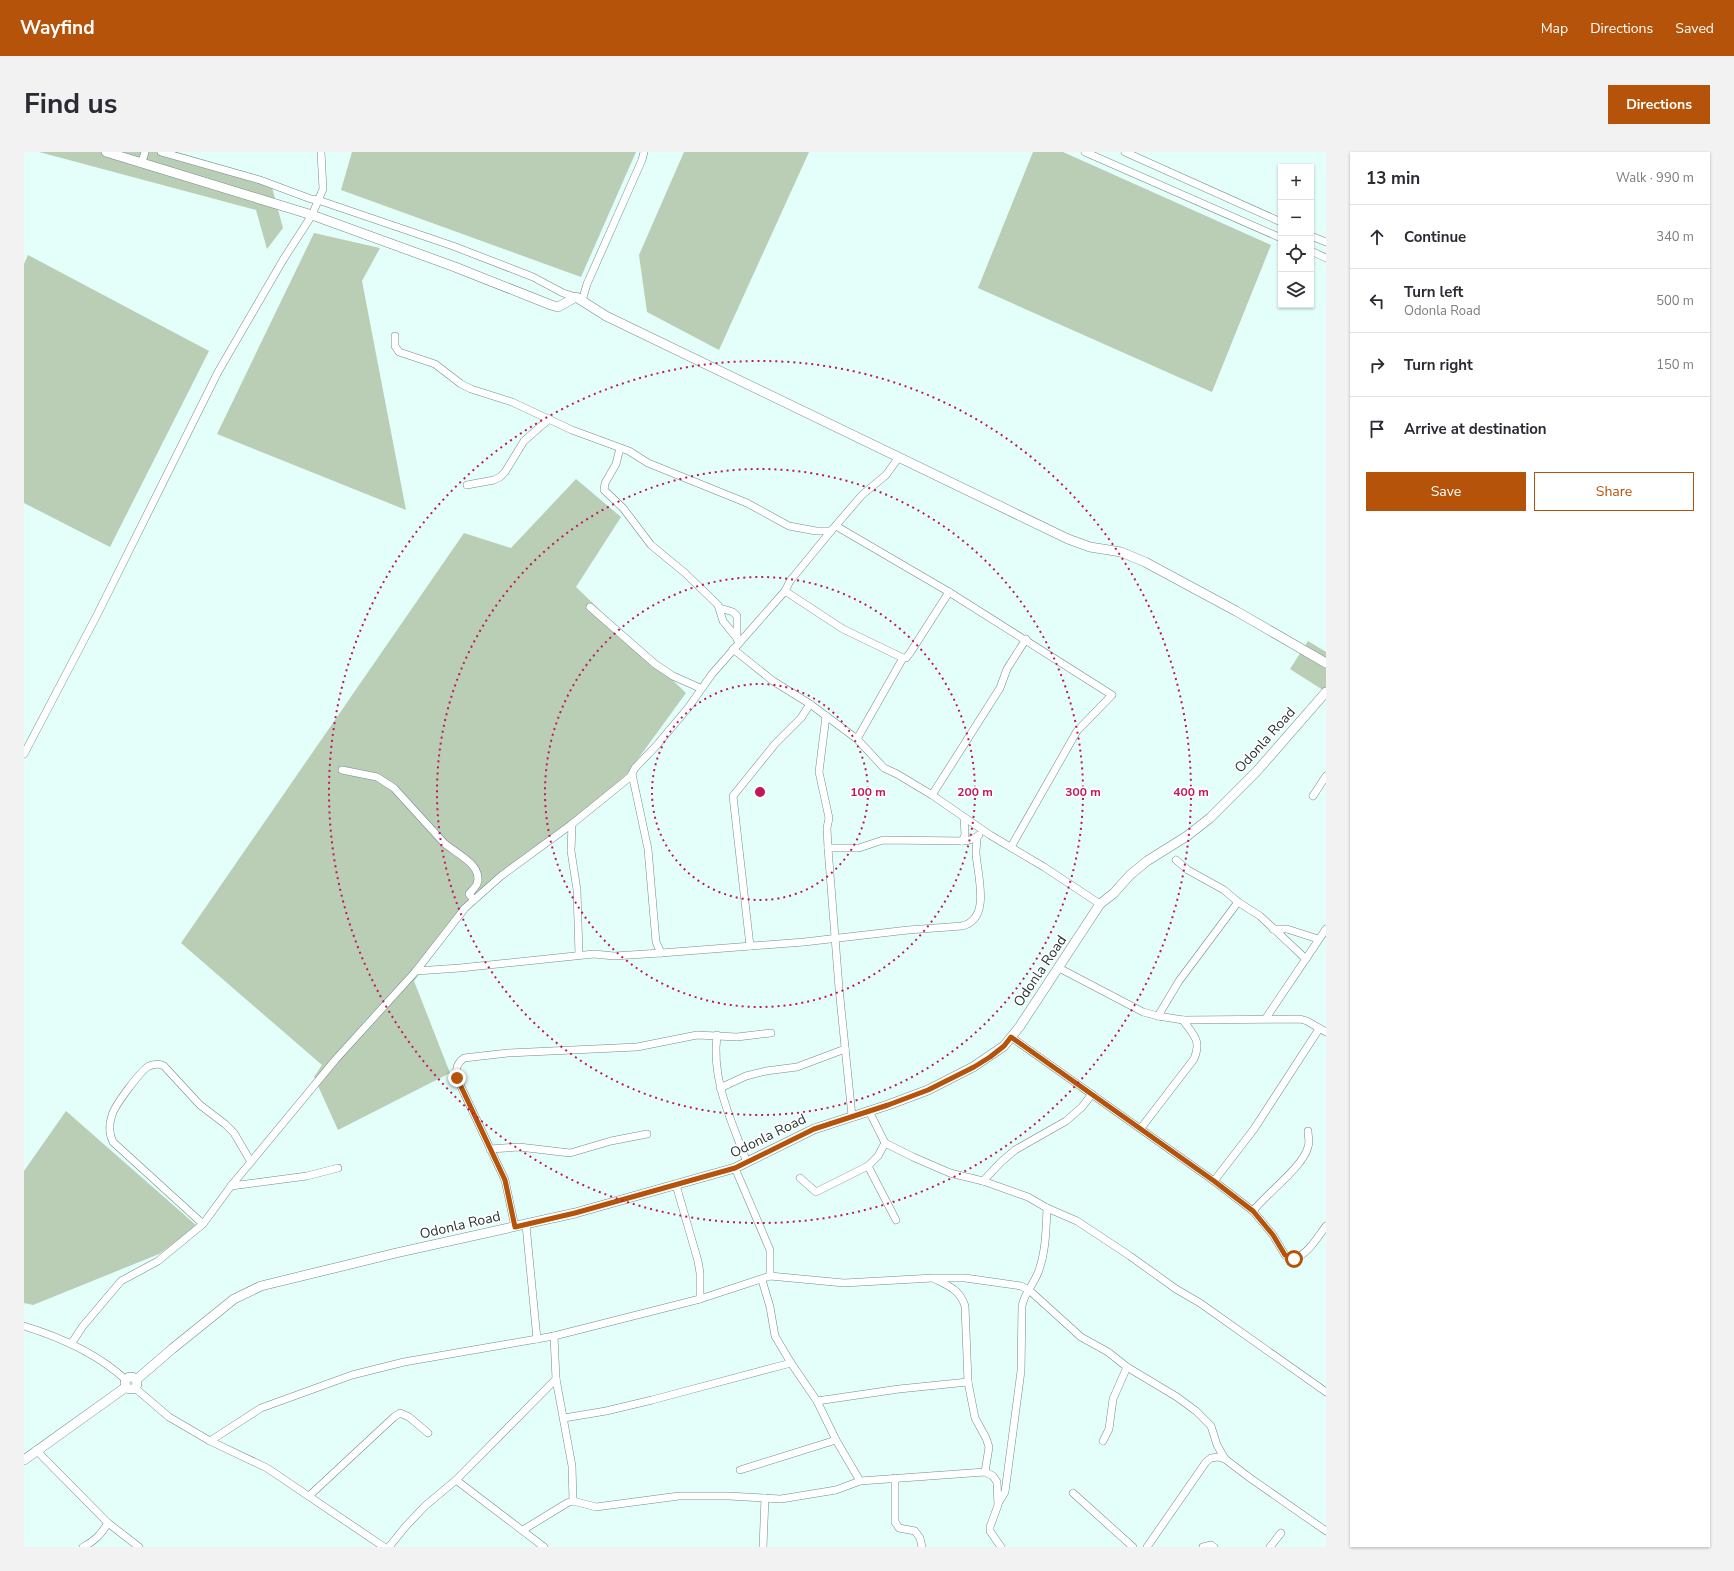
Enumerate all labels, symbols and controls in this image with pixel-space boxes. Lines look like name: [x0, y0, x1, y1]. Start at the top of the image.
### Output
text: Wayfind: [20, 15, 95, 41]
text: Map: [1541, 19, 1568, 38]
text: Directions: [1590, 19, 1653, 38]
text: Saved: [1675, 19, 1714, 38]
text: Find us: [24, 85, 118, 123]
button: Directions: [1608, 85, 1710, 124]
map controls: [1278, 164, 1314, 308]
button: +: [1278, 164, 1314, 200]
text: 13 min: [1366, 167, 1420, 190]
text: Walk · 990 m: [1616, 169, 1694, 187]
button: −: [1278, 200, 1314, 236]
icon: ahead: [1366, 226, 1388, 248]
text: Continue: [1404, 227, 1466, 247]
text: 340 m: [1656, 228, 1694, 246]
button: locate: [1278, 236, 1314, 272]
button: layers: [1278, 272, 1314, 308]
text: Turn left: [1404, 282, 1463, 302]
icon: left: [1366, 290, 1388, 312]
text: 500 m: [1656, 292, 1694, 310]
text: Odonla Road: [1404, 302, 1481, 320]
icon: right: [1366, 354, 1388, 376]
text: Turn right: [1404, 355, 1473, 375]
text: 150 m: [1656, 356, 1694, 374]
icon: arrive: [1366, 418, 1388, 440]
text: Arrive at destination: [1404, 419, 1547, 439]
button: Save: [1366, 472, 1526, 511]
button: Share: [1534, 472, 1694, 511]
street label: Odonla Road: [1230, 703, 1300, 777]
text: 100 m: [850, 784, 886, 800]
text: 200 m: [957, 784, 993, 800]
text: 300 m: [1065, 784, 1101, 800]
text: 400 m: [1173, 784, 1209, 800]
centre of rings: [753, 785, 767, 799]
street label: Odonla Road: [1009, 932, 1071, 1010]
route end: [448, 1069, 466, 1087]
street label: Odonla Road: [727, 1109, 809, 1163]
street label: Odonla Road: [418, 1206, 502, 1244]
route start: [1285, 1250, 1303, 1268]

